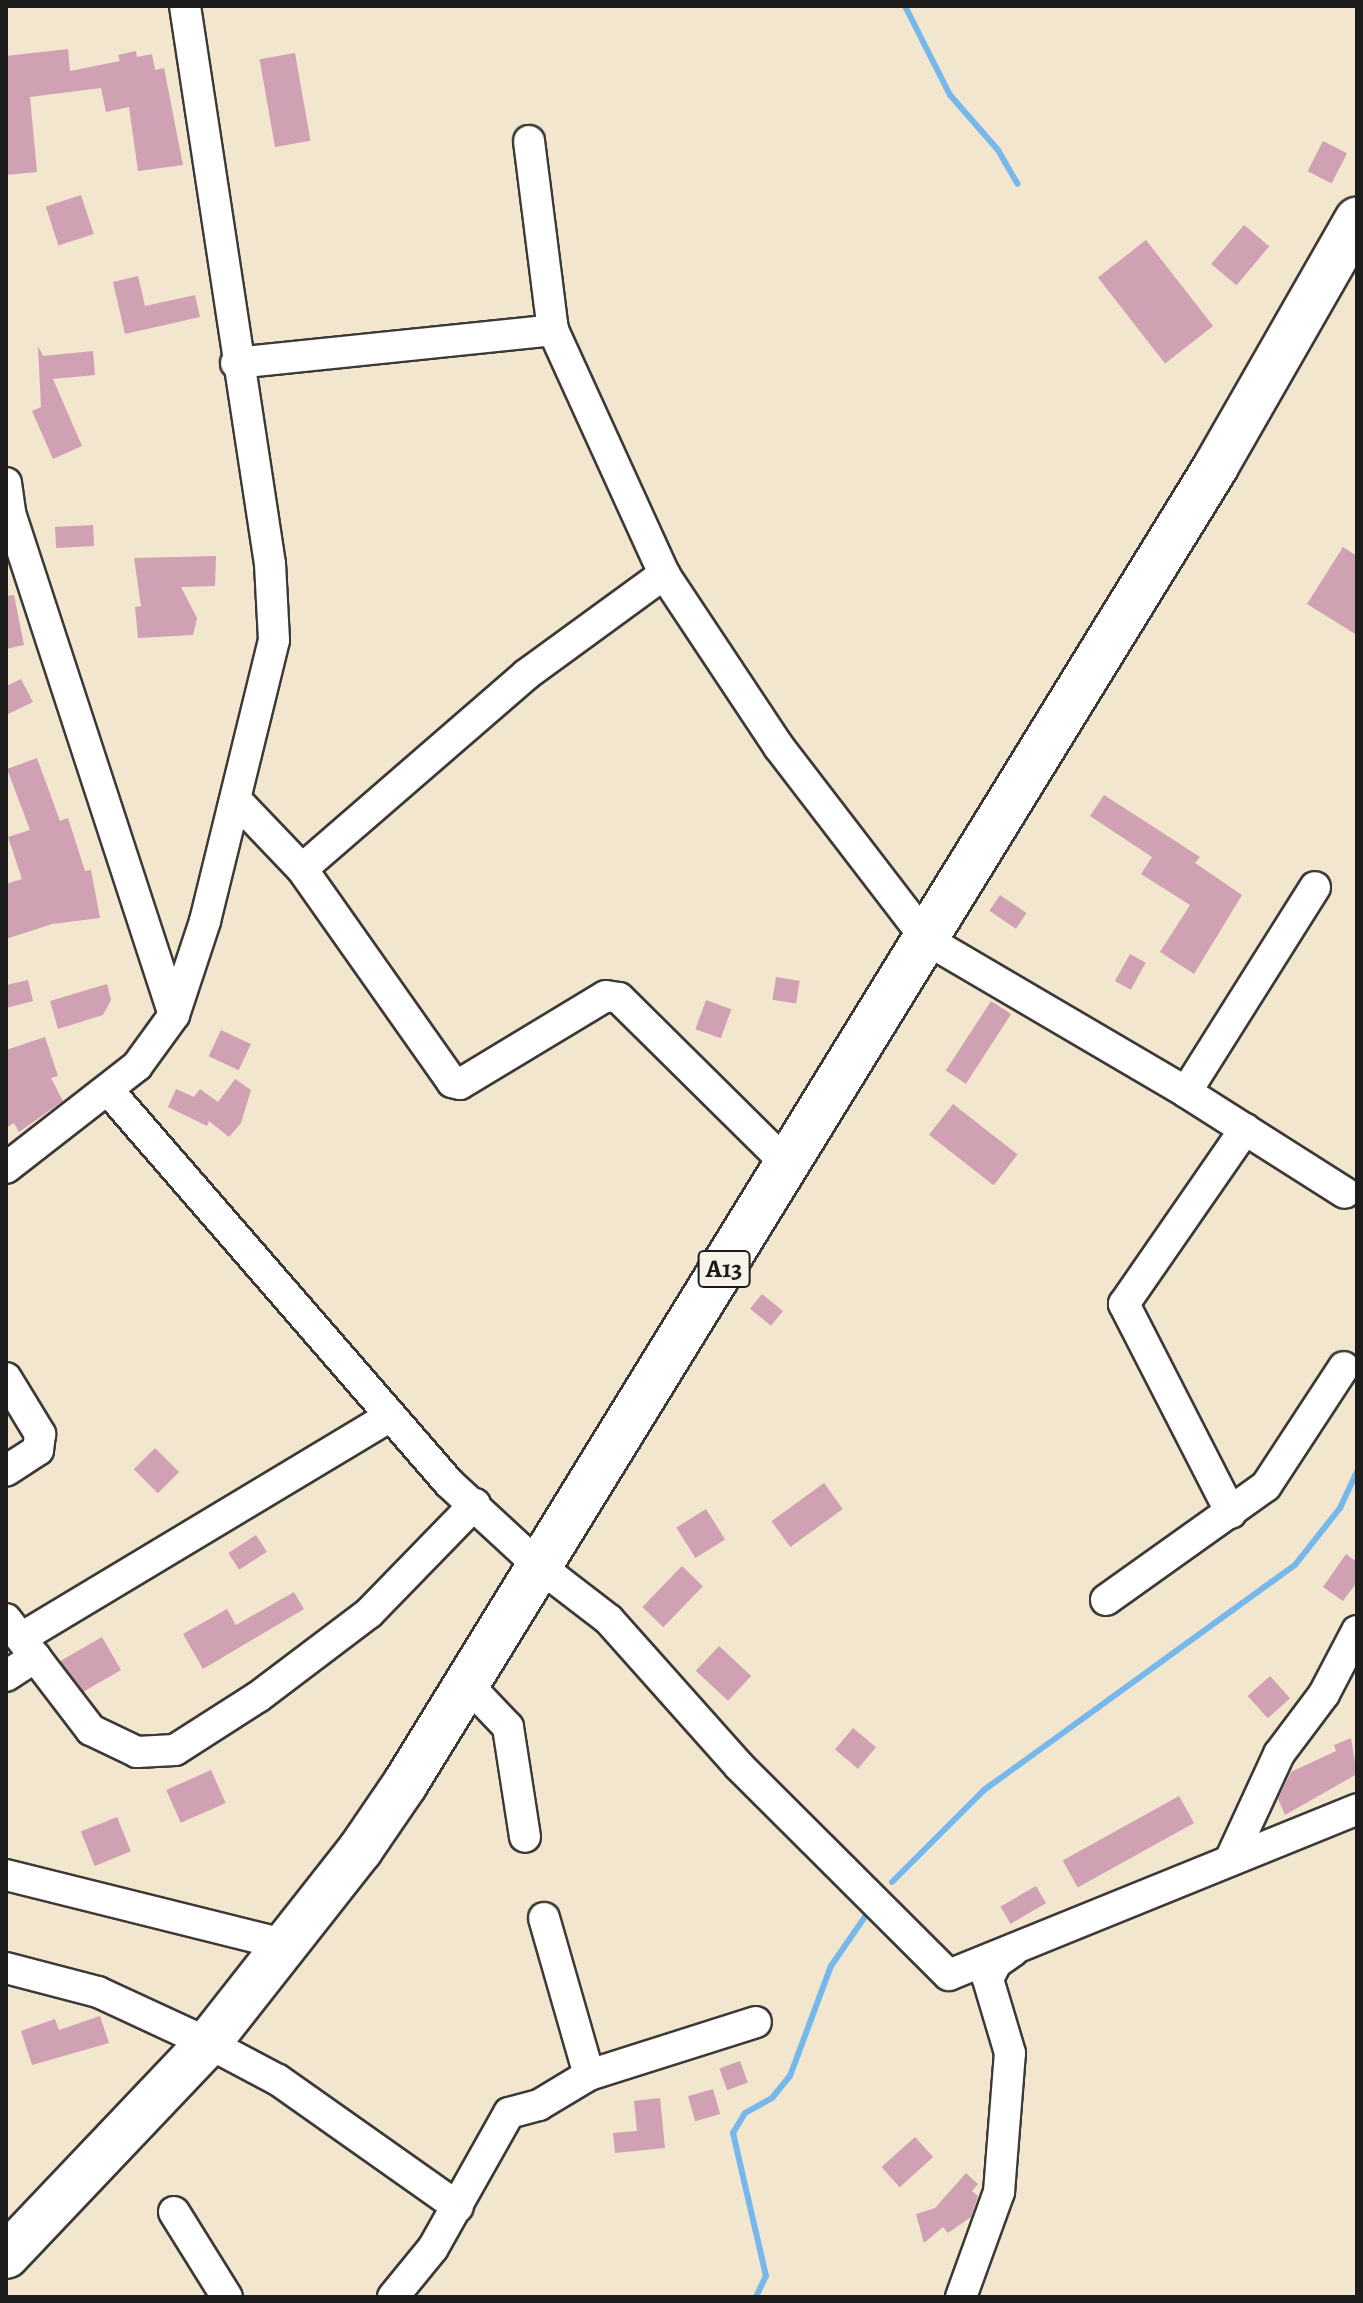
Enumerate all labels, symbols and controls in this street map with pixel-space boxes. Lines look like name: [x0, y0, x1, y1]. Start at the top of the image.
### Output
road number: A13: [696, 1247, 752, 1291]

